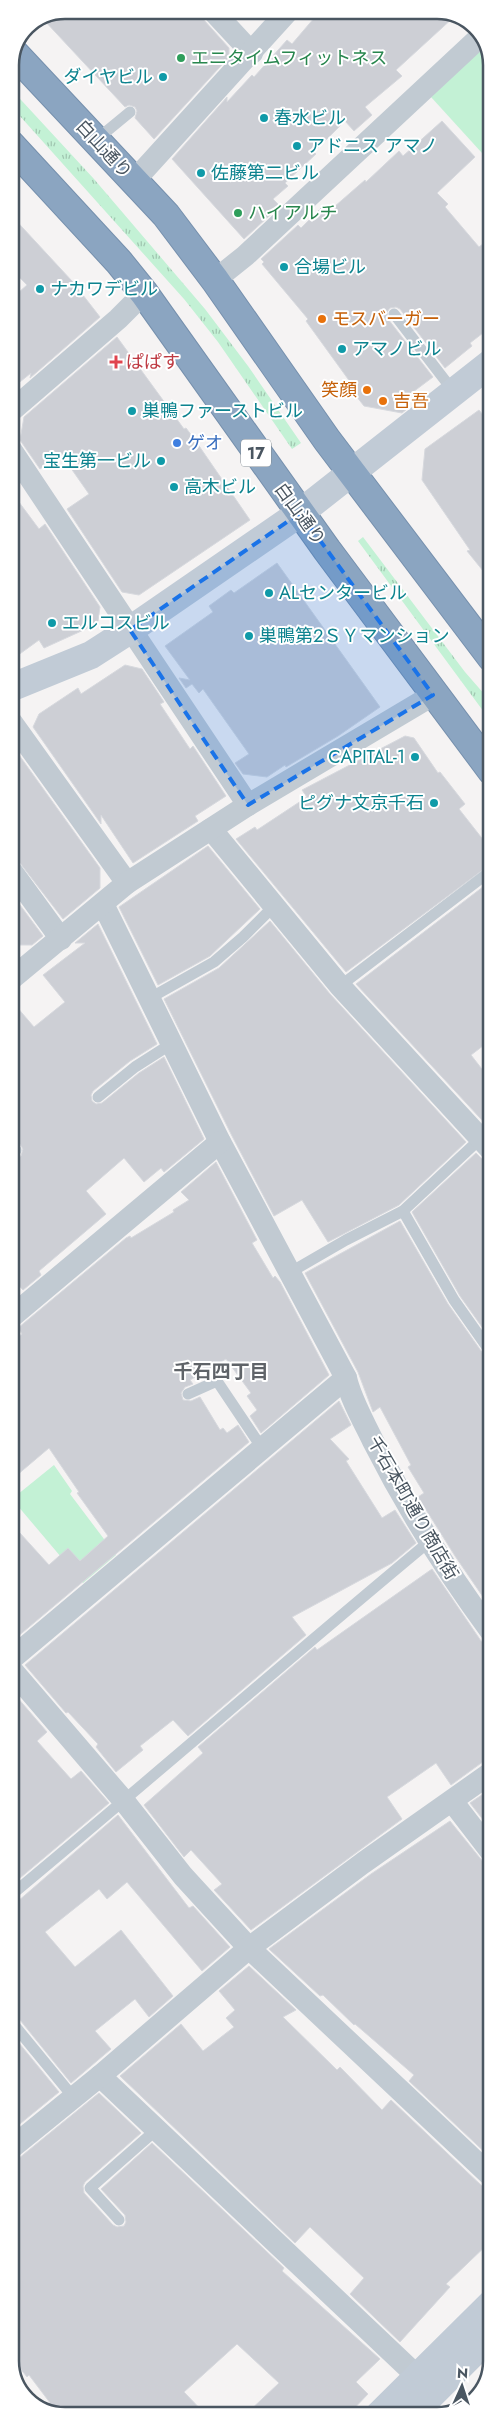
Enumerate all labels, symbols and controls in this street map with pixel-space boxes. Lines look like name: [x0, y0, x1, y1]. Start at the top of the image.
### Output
place label: エニタイムフィットネス: [191, 45, 387, 71]
marker: エニタイムフィットネス: [175, 52, 187, 64]
place label: ダイヤビル: [64, 64, 153, 90]
marker: ダイヤビル: [157, 71, 169, 83]
place label: 春水ビル: [274, 105, 346, 131]
marker: 春水ビル: [258, 112, 270, 124]
street label: 白山通り: [70, 114, 138, 184]
place label: アドニス アマノ: [307, 133, 438, 159]
marker: アドニス アマノ: [291, 140, 303, 152]
place label: 佐藤第二ビル: [211, 160, 319, 186]
marker: 佐藤第二ビル: [195, 167, 207, 179]
place label: ハイアルチ: [248, 200, 337, 226]
marker: ハイアルチ: [232, 207, 244, 219]
place label: 合場ビル: [294, 254, 366, 280]
marker: 合場ビル: [278, 261, 290, 273]
place label: ナカワデビル: [50, 276, 158, 302]
marker: ナカワデビル: [34, 283, 46, 295]
place label: モスバーガー: [332, 306, 440, 332]
marker: モスバーガー: [316, 313, 328, 325]
place label: アマノビル: [352, 336, 441, 362]
marker: アマノビル: [336, 343, 348, 355]
place label: ぱぱす: [126, 349, 180, 375]
marker: ぱぱす: [110, 356, 122, 368]
place label: 笑顔: [321, 377, 357, 403]
marker: 笑顔: [361, 384, 373, 396]
place label: 吉吾: [393, 388, 429, 414]
marker: 吉吾: [377, 395, 389, 407]
place label: 巣鴨ファーストビル: [142, 398, 303, 424]
marker: 巣鴨ファーストビル: [126, 405, 138, 417]
place label: ゲオ: [187, 430, 223, 456]
marker: ゲオ: [171, 437, 183, 449]
road number: 17: [241, 439, 271, 466]
place label: 宝生第一ビル: [43, 448, 151, 474]
marker: 宝生第一ビル: [155, 455, 167, 467]
place label: 高木ビル: [184, 474, 256, 500]
street label: 白山通り: [268, 477, 332, 551]
marker: 高木ビル: [168, 481, 180, 493]
place label: ALセンタービル: [279, 580, 407, 606]
marker: ALセンタービル: [263, 587, 275, 599]
place label: エルコスビル: [62, 610, 170, 636]
marker: エルコスビル: [46, 617, 58, 629]
place label: 巣鴨第２ＳＹマンション: [259, 623, 449, 649]
marker: 巣鴨第２ＳＹマンション: [243, 630, 255, 642]
place label: CAPITAL-1: [328, 744, 405, 770]
marker: CAPITAL-1: [409, 751, 421, 763]
place label: ピグナ文京千石: [298, 790, 424, 816]
marker: ピグナ文京千石: [428, 797, 440, 809]
district label: 千石四丁目: [173, 1358, 269, 1385]
street label: 千石本町通り商店街: [361, 1431, 465, 1585]
north arrow: [437, 2361, 487, 2411]
text: N: [457, 2363, 469, 2383]

